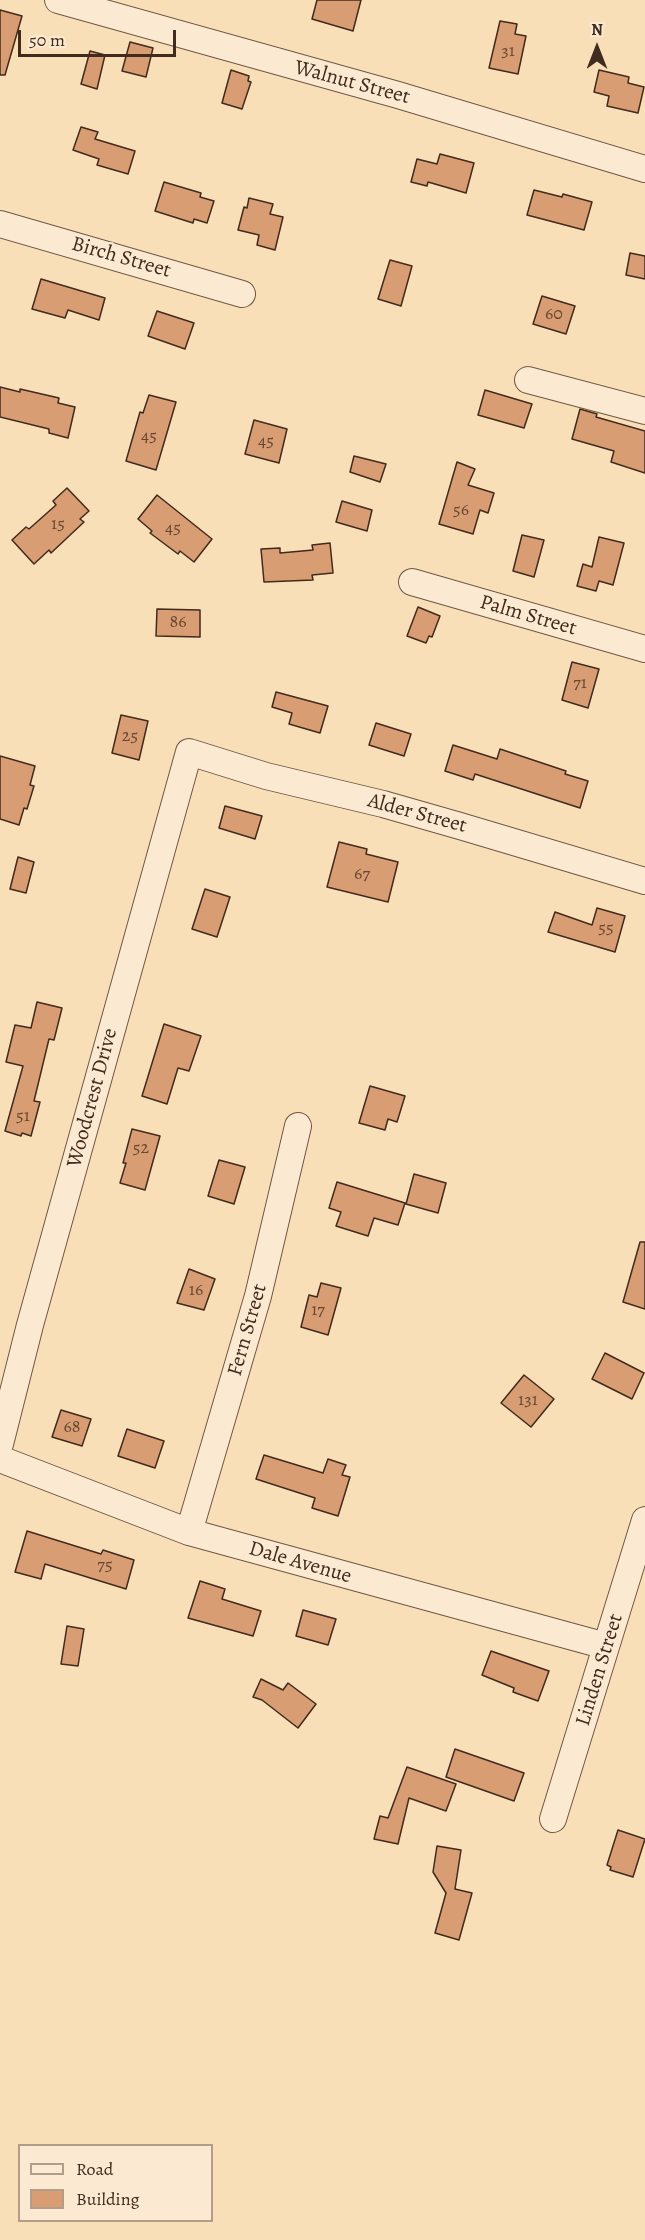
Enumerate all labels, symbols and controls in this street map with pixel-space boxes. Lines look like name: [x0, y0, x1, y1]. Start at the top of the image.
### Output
scale bar: [21, 18, 178, 56]
north arrow: [567, 18, 627, 78]
text: N: [591, 19, 603, 41]
text: 50 m: [29, 28, 65, 52]
house number: 31: [501, 41, 515, 63]
street label: Walnut Street: [292, 56, 412, 110]
street label: Birch Street: [69, 232, 173, 284]
house number: 60: [545, 304, 563, 326]
house number: 45: [141, 426, 157, 448]
house number: 45: [258, 431, 274, 453]
house number: 56: [453, 500, 469, 522]
house number: 15: [51, 514, 65, 536]
house number: 45: [165, 518, 181, 540]
street label: Palm Street: [477, 590, 579, 642]
house number: 86: [169, 612, 187, 634]
house number: 71: [573, 673, 587, 695]
house number: 25: [122, 726, 138, 748]
street label: Alder Street: [365, 789, 469, 839]
house number: 67: [354, 864, 370, 886]
house number: 55: [598, 918, 614, 940]
street label: Woodcrest Drive: [62, 1026, 124, 1170]
house number: 51: [16, 1106, 30, 1128]
house number: 52: [133, 1138, 149, 1160]
house number: 16: [189, 1280, 203, 1302]
street label: Fern Street: [223, 1281, 273, 1379]
house number: 17: [311, 1300, 325, 1322]
house number: 131: [518, 1390, 538, 1412]
house number: 68: [63, 1417, 81, 1439]
street label: Dale Avenue: [246, 1536, 354, 1590]
house number: 75: [97, 1555, 113, 1577]
street label: Linden Street: [571, 1611, 629, 1729]
legend: [18, 2144, 213, 2222]
text: Road: [76, 2157, 113, 2181]
text: Building: [76, 2187, 140, 2211]

